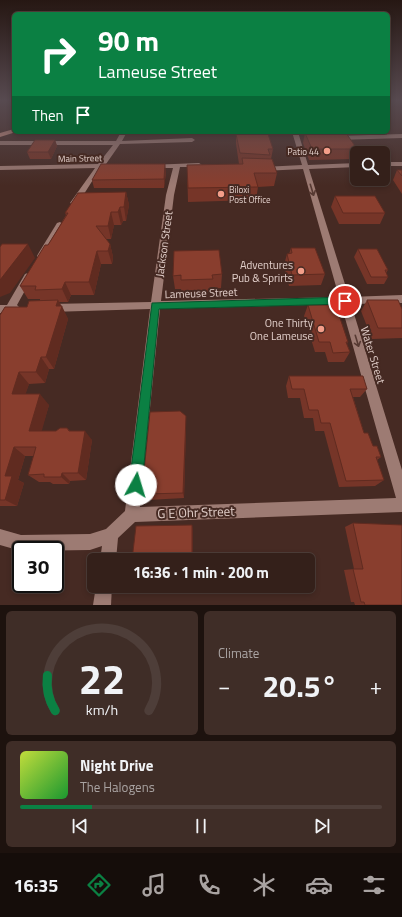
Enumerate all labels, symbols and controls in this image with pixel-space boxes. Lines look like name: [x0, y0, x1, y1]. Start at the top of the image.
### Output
text: 90 m: [98, 19, 159, 62]
icon: right: [32, 28, 84, 80]
text: Lameuse Street: [98, 58, 217, 85]
text: Then: [32, 104, 64, 127]
icon: arrive: [72, 104, 94, 126]
place label: Patio 44: [287, 145, 319, 158]
marker: Patio 44: [322, 146, 332, 156]
map controls: [350, 146, 390, 186]
button: search: [350, 146, 390, 186]
street label: Main Street: [58, 151, 103, 165]
place label: Biloxi Post Office: [229, 183, 271, 206]
one-way arrow: [309, 183, 316, 196]
marker: Biloxi Post Office: [216, 189, 226, 199]
street label: Jackson Street: [151, 210, 177, 278]
place label: Adventures Pub & Sprirts: [232, 257, 293, 286]
marker: Adventures Pub & Sprirts: [296, 266, 306, 276]
street label: Lameuse Street: [164, 284, 238, 302]
pin: [328, 284, 362, 318]
icon: arrive: [334, 290, 356, 312]
place label: One Thirty One Lameuse: [250, 315, 314, 344]
marker: One Thirty One Lameuse: [316, 324, 326, 334]
street label: Water Street: [357, 324, 389, 386]
one-way arrow: [354, 334, 361, 347]
position arrow: [115, 464, 157, 506]
street label: G E Ohr Street: [157, 501, 235, 523]
speed limit sign: 30: [12, 541, 64, 593]
text: 16:36 · 1 min · 200 m: [133, 561, 269, 584]
text: Climate: [218, 643, 259, 663]
text: 22: [79, 647, 125, 710]
text: 20.5°: [263, 663, 337, 709]
text: −: [218, 669, 230, 703]
text: +: [370, 669, 382, 703]
text: km/h: [86, 699, 118, 721]
text: Night Drive: [80, 754, 153, 777]
text: The Halogens: [80, 777, 155, 797]
icon: previous: [69, 815, 91, 837]
icon: pause: [190, 815, 212, 837]
icon: next: [311, 815, 333, 837]
icon: directions: [85, 871, 113, 899]
icon: music: [140, 871, 168, 899]
icon: phone: [195, 871, 223, 899]
icon: climate: [250, 871, 278, 899]
icon: car: [305, 871, 333, 899]
icon: filters: [360, 871, 388, 899]
text: 16:35: [14, 872, 58, 899]

